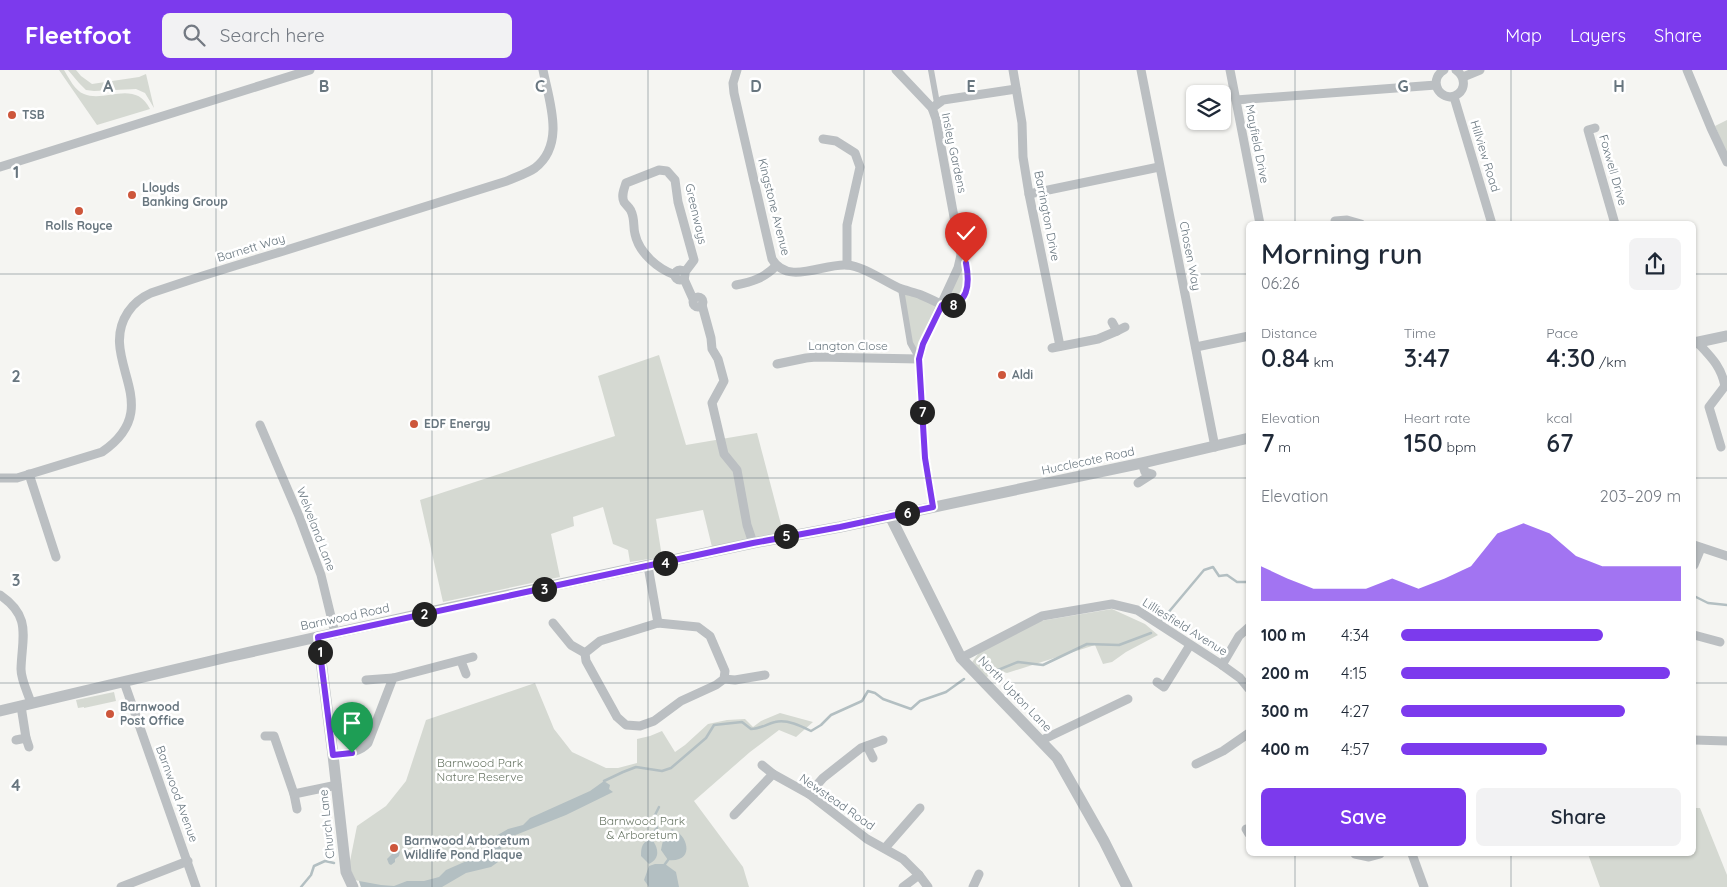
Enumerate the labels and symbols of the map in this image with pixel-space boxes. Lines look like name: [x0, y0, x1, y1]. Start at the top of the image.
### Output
text: A: [103, 76, 114, 96]
text: B: [319, 76, 329, 96]
text: C: [535, 76, 545, 96]
text: D: [750, 76, 762, 96]
text: E: [966, 76, 976, 96]
text: G: [1397, 76, 1409, 96]
text: H: [1613, 76, 1625, 96]
street label: Mayfield Drive: [1243, 103, 1273, 185]
place label: TSB: [22, 107, 45, 122]
marker: TSB: [6, 109, 18, 121]
street label: Insley Gardens: [939, 111, 970, 195]
street label: Hillview Road: [1467, 118, 1503, 194]
street label: Foxwell Drive: [1596, 133, 1631, 207]
street label: Kingstone Avenue: [755, 157, 794, 257]
text: 1: [13, 162, 19, 182]
street label: Barrington Drive: [1031, 169, 1064, 263]
place label: Lloyds Banking Group: [142, 180, 228, 209]
street label: Greenways: [682, 182, 711, 246]
marker: Lloyds Banking Group: [126, 189, 138, 201]
marker: Rolls Royce: [73, 205, 85, 217]
pin: [945, 212, 987, 263]
place label: Rolls Royce: [45, 218, 113, 233]
street label: Chosen Way: [1176, 220, 1205, 292]
street label: Barnett Way: [215, 230, 287, 265]
pin: 8: [940, 292, 966, 318]
street label: Langton Close: [808, 338, 888, 353]
text: 2: [11, 366, 21, 386]
place label: Aldi: [1012, 367, 1033, 382]
marker: Aldi: [996, 369, 1008, 381]
pin: 7: [910, 400, 934, 424]
place label: EDF Energy: [424, 416, 490, 431]
marker: EDF Energy: [408, 418, 420, 430]
street label: Hucclecote Road: [1040, 443, 1136, 478]
street label: Welveland Lane: [294, 485, 339, 573]
pin: 6: [894, 500, 920, 526]
pin: 5: [774, 524, 798, 548]
pin: 4: [652, 550, 678, 576]
text: 3: [12, 570, 20, 590]
pin: 3: [532, 576, 556, 602]
street label: Lilliesfield Avenue: [1140, 594, 1231, 659]
street label: Barnwood Road: [299, 600, 391, 633]
pin: 2: [412, 602, 436, 626]
pin: 1: [308, 640, 332, 664]
street label: North Upton Lane: [975, 653, 1055, 735]
place label: Barnwood Post Office: [120, 699, 184, 728]
pin: [331, 702, 373, 753]
marker: Barnwood Post Office: [104, 708, 116, 720]
street label: Barnwood Avenue: [153, 743, 202, 844]
park label: Barnwood Park Nature Reserve: [437, 755, 524, 784]
street label: Newstead Road: [797, 770, 878, 833]
text: 4: [11, 775, 21, 795]
street label: Church Lane: [315, 788, 338, 859]
park label: Barnwood Park & Arboretum: [599, 813, 685, 842]
place label: Barnwood Arboretum Wildlife Pond Plaque: [404, 833, 530, 862]
marker: Barnwood Arboretum Wildlife Pond Plaque: [388, 842, 400, 854]

